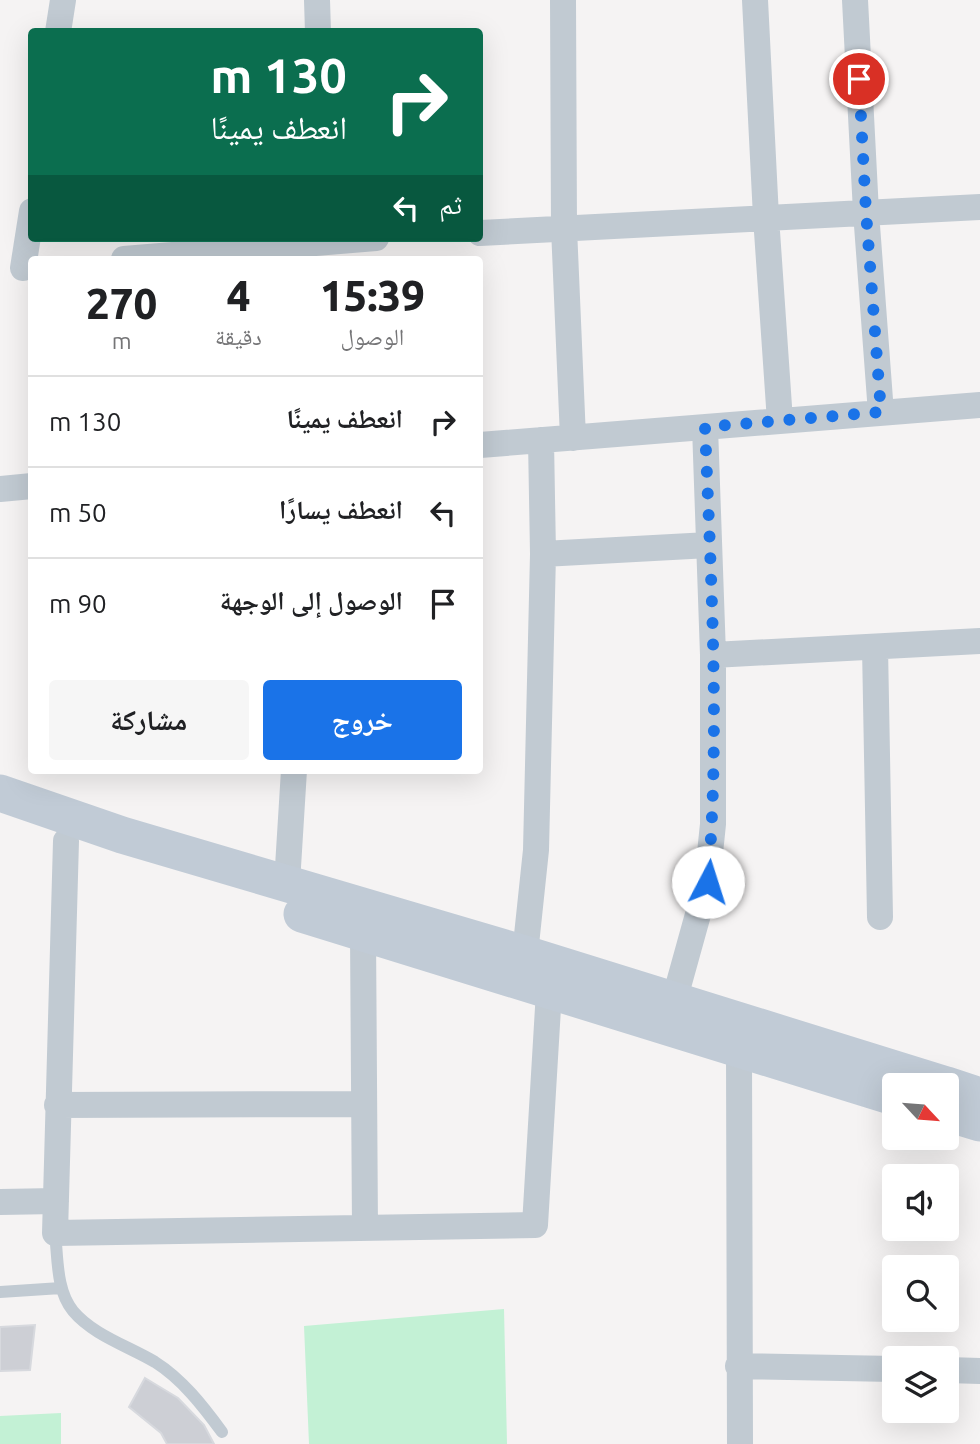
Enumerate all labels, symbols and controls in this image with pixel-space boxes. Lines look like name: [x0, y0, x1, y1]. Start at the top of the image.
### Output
text: 130 m: [210, 47, 347, 102]
pin: [829, 49, 889, 109]
icon: right: [371, 56, 462, 147]
icon: arrive: [840, 60, 878, 98]
text: انعطف يمينًا: [211, 109, 347, 145]
icon: left: [387, 189, 425, 227]
text: ثم: [439, 190, 462, 219]
text: 4: [227, 272, 250, 319]
text: 15:39: [320, 272, 425, 319]
text: 270: [86, 280, 157, 327]
text: دقيقة: [215, 324, 262, 349]
text: الوصول: [341, 324, 404, 349]
text: m: [112, 328, 131, 353]
icon: right: [424, 403, 462, 441]
text: انعطف يمينًا: [287, 404, 403, 433]
text: 130 m: [49, 407, 121, 436]
icon: left: [424, 494, 462, 532]
text: انعطف يسارًا: [279, 495, 403, 524]
text: 50 m: [49, 498, 107, 527]
icon: arrive: [424, 585, 462, 623]
text: الوصول إلى الوجهة: [220, 586, 403, 615]
text: 90 m: [49, 589, 107, 618]
button: مشاركة: [49, 680, 249, 760]
button: خروج: [263, 680, 462, 760]
position arrow: [671, 845, 745, 919]
north arrow: [882, 1073, 959, 1150]
map controls: [882, 1073, 959, 1423]
button: sound: [882, 1164, 959, 1241]
button: search: [882, 1255, 959, 1332]
button: layers: [882, 1346, 959, 1423]

